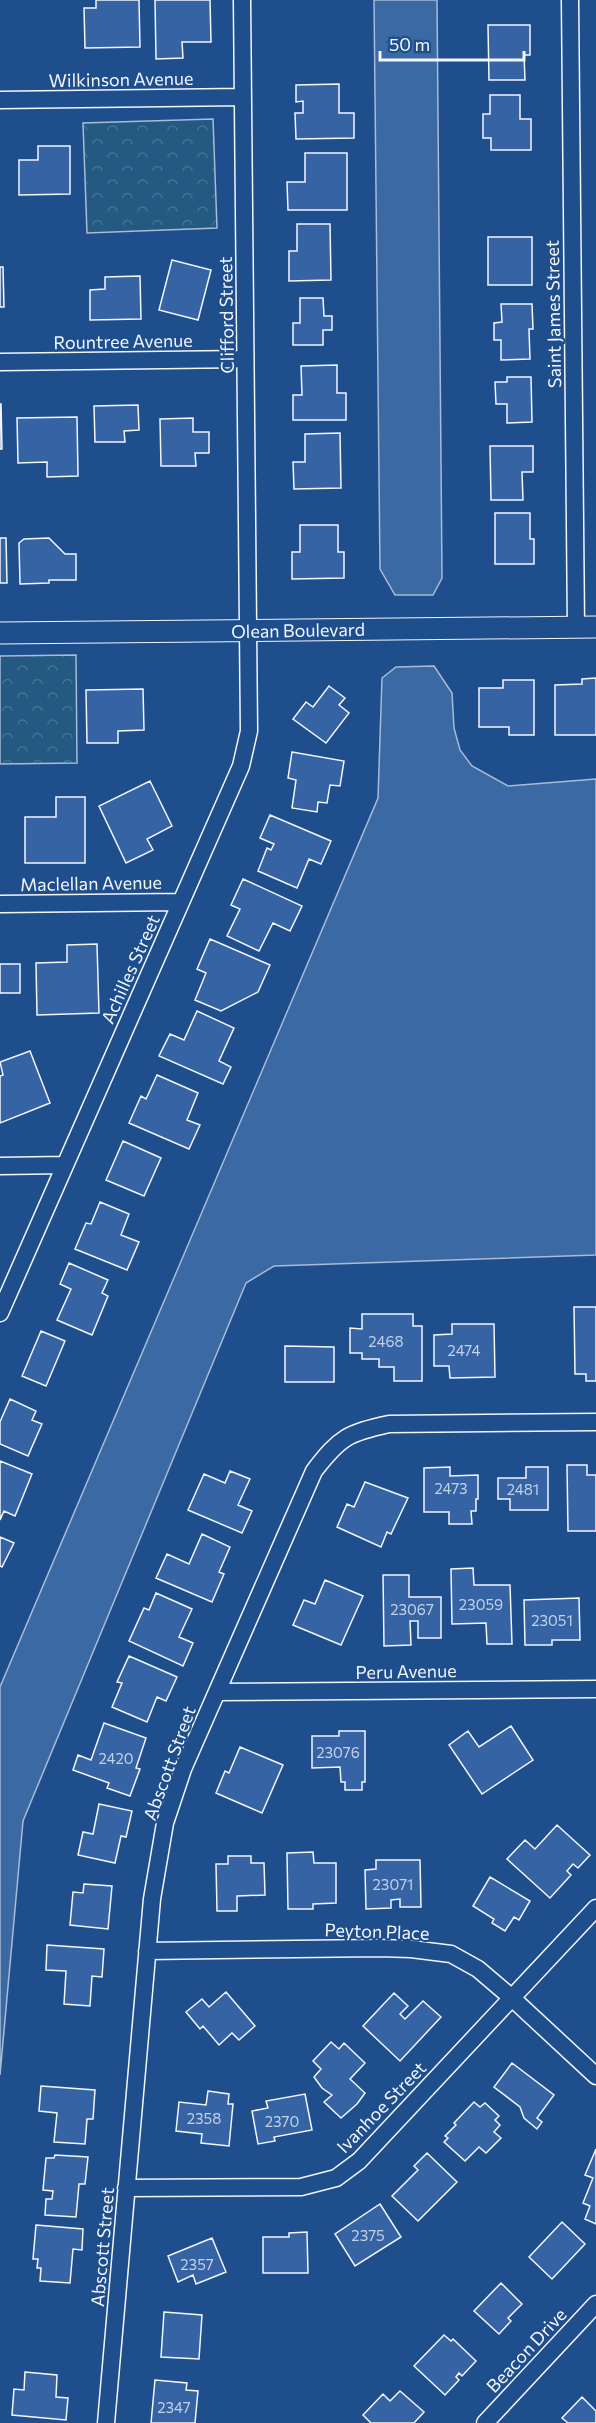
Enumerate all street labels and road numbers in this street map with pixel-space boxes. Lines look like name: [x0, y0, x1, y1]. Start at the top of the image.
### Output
street label: Wilkinson Avenue: [48, 67, 194, 91]
street label: Saint James Street: [541, 240, 565, 388]
street label: Clifford Street: [214, 256, 238, 374]
street label: Rountree Avenue: [53, 329, 193, 353]
street label: Olean Boulevard: [231, 618, 365, 642]
street label: Maclellan Avenue: [20, 871, 162, 895]
street label: Achilles Street: [96, 911, 164, 1027]
street label: Peru Avenue: [355, 1659, 457, 1683]
street label: Abscott Street: [138, 1703, 200, 1823]
street label: Peyton Place: [324, 1918, 430, 1944]
street label: Ivanhoe Street: [332, 2057, 430, 2157]
street label: Abscott Street: [86, 2186, 118, 2308]
street label: Beacon Drive: [481, 2303, 571, 2397]

